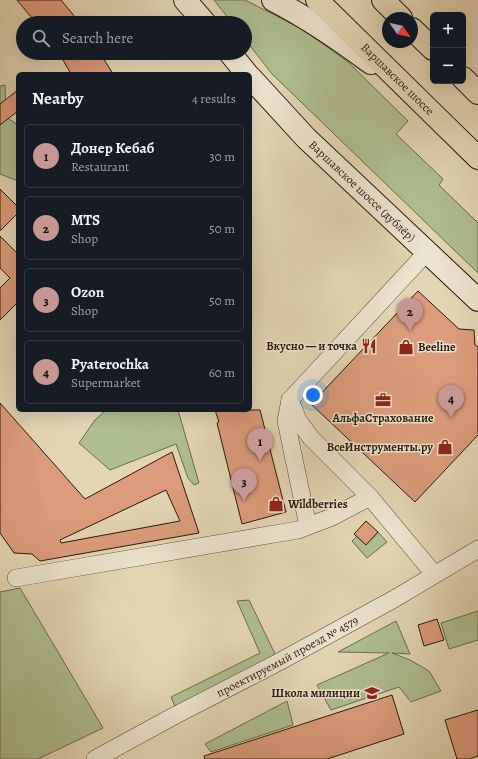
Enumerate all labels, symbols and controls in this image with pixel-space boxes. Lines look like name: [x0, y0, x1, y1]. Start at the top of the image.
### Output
north arrow: [382, 12, 418, 48]
map controls: [430, 12, 466, 84]
button: +: [430, 12, 466, 48]
search box: [16, 16, 252, 60]
icon: search: [30, 27, 52, 49]
text: Search here: [62, 28, 133, 48]
street label: Варшавское шоссе: [358, 40, 438, 119]
button: −: [430, 48, 466, 84]
text: Nearby: [32, 87, 83, 110]
text: 4 results: [192, 90, 236, 107]
street label: Варшавское шоссе (дублёр): [305, 137, 419, 245]
text: Донер Кебаб: [71, 138, 154, 158]
text: 1: [44, 148, 48, 165]
text: 30 m: [209, 148, 235, 165]
text: Restaurant: [71, 158, 129, 175]
text: MTS: [71, 210, 100, 230]
text: 2: [43, 220, 49, 237]
text: 50 m: [209, 220, 235, 237]
text: Shop: [71, 230, 98, 247]
text: Ozon: [71, 282, 104, 302]
text: 3: [43, 292, 49, 309]
text: 50 m: [209, 292, 235, 309]
pin: 2: [397, 298, 423, 331]
text: Shop: [71, 302, 98, 319]
restaurant icon: Вкусно — и точка: [360, 337, 378, 355]
place label: Вкусно — и точка: [266, 338, 357, 354]
shop icon: Beeline: [397, 338, 415, 356]
place label: Beeline: [418, 339, 456, 355]
text: Pyaterochka: [71, 354, 149, 374]
text: 4: [43, 364, 49, 381]
text: 60 m: [209, 364, 235, 381]
text: Supermarket: [71, 374, 141, 391]
your location: [303, 385, 323, 405]
pin: 4: [438, 385, 464, 418]
office icon: АльфаСтрахование: [374, 391, 392, 409]
place label: АльфаСтрахование: [331, 410, 434, 426]
pin: 1: [247, 428, 273, 461]
shop icon: ВсеИнструменты.ру: [436, 438, 454, 456]
place label: ВсеИнструменты.ру: [327, 439, 433, 455]
pin: 3: [231, 468, 257, 501]
shop icon: Wildberries: [267, 495, 285, 513]
place label: Wildberries: [287, 496, 348, 512]
street label: проектируемый проезд № 4579: [214, 612, 361, 701]
school or university icon: Школа милиции: [363, 684, 381, 702]
place label: Школа милиции: [271, 685, 360, 701]

